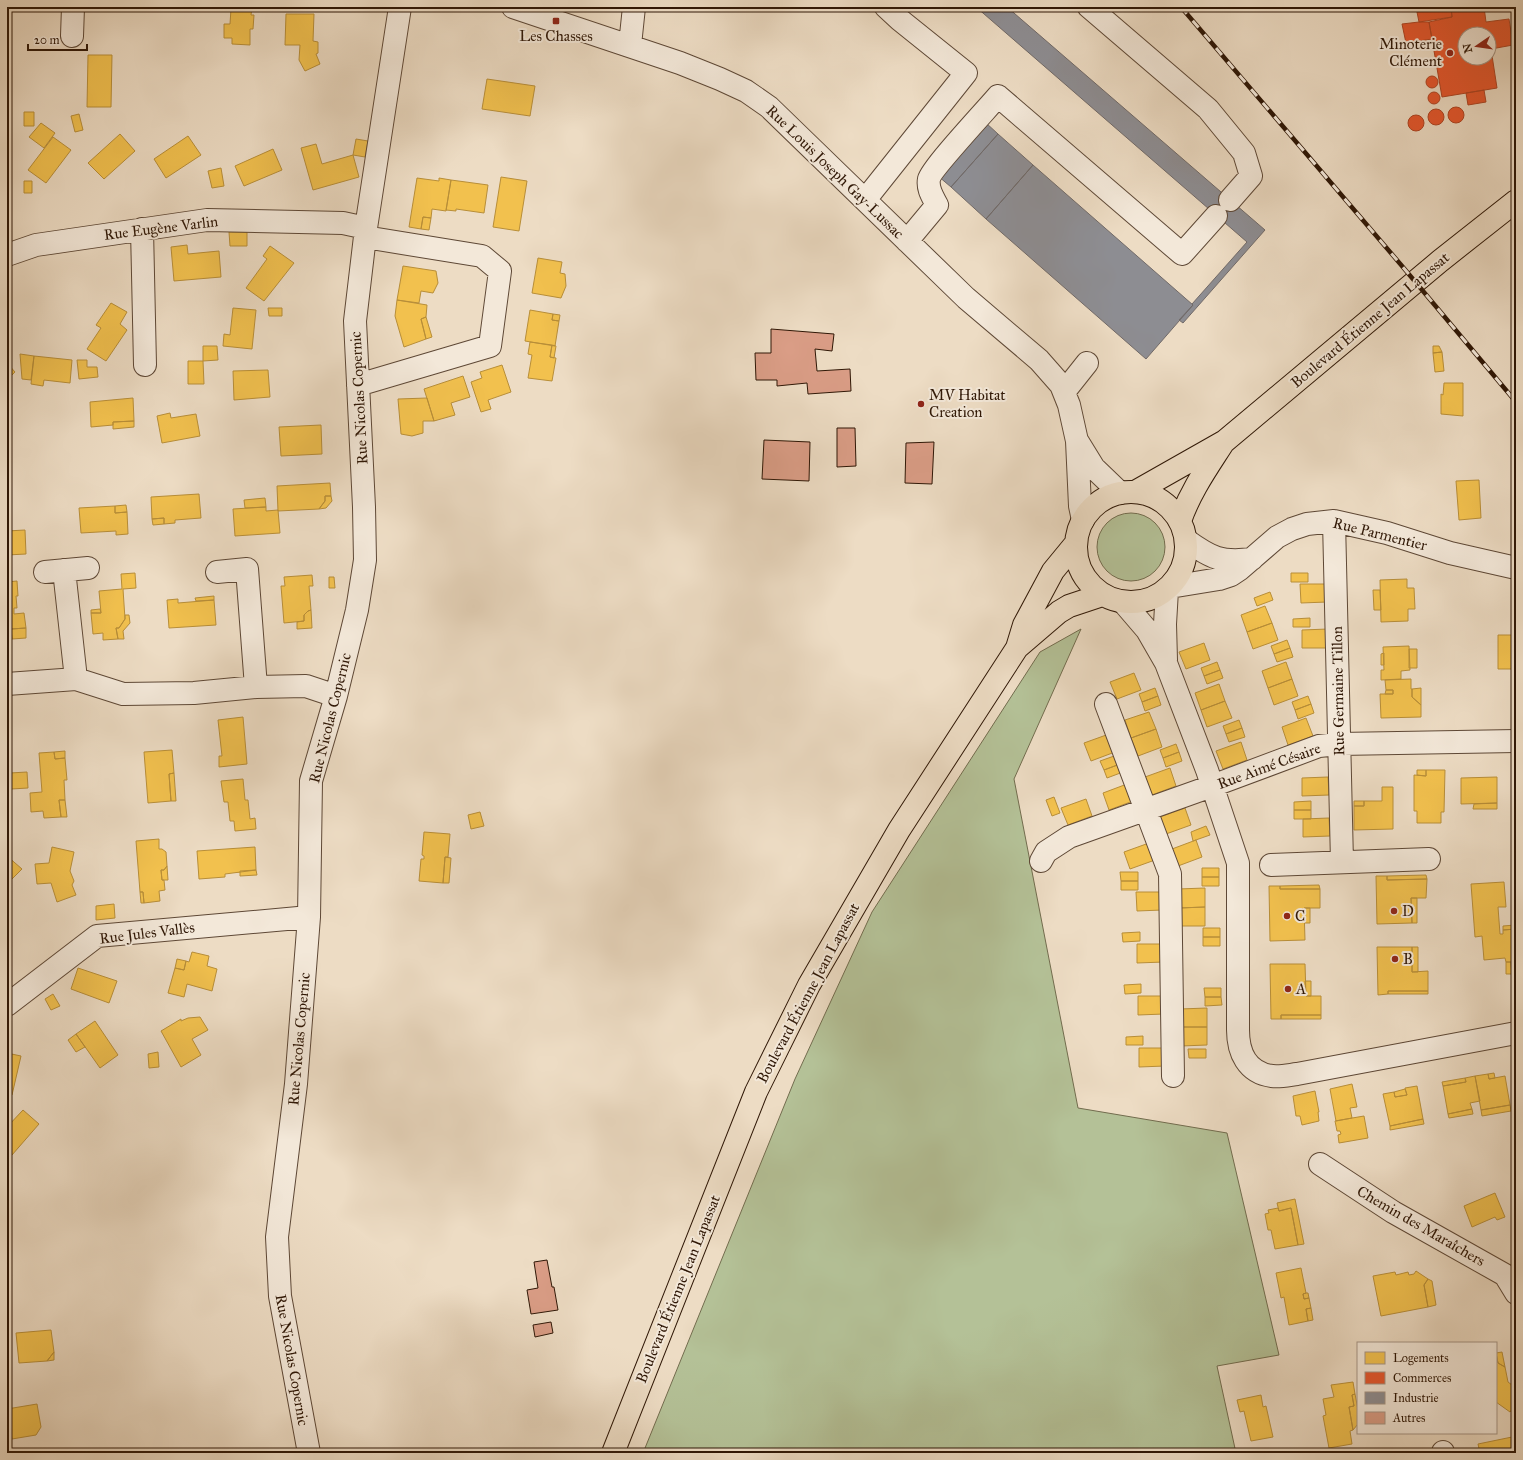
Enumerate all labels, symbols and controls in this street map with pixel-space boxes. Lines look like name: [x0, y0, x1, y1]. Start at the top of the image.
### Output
marker: Les Chasses: [551, 16, 561, 26]
scale bar: [28, 26, 87, 52]
north arrow: [1457, 26, 1497, 66]
place label: Les Chasses: [519, 27, 593, 45]
text: 20 m: [34, 33, 60, 47]
place label: Minoterie Clément: [1379, 35, 1443, 70]
text: N: [1460, 41, 1475, 54]
marker: Minoterie Clément: [1445, 48, 1455, 58]
street label: Rue Louis Joseph Gay-Lussac: [762, 101, 908, 243]
street label: Rue Eugène Varlin: [103, 212, 219, 244]
street label: Boulevard Étienne Jean Lapassat: [1287, 247, 1454, 392]
street label: Rue Nicolas Copernic: [347, 331, 371, 465]
place label: MV Habitat Creation: [929, 386, 1006, 421]
marker: MV Habitat Creation: [916, 399, 926, 409]
street label: Rue Parmentier: [1331, 514, 1429, 554]
street label: Rue Germaine Tillon: [1328, 626, 1348, 756]
street label: Rue Nicolas Copernic: [305, 651, 355, 785]
street label: Rue Aimé Césaire: [1215, 739, 1323, 793]
street label: Boulevard Étienne Jean Lapassat: [752, 899, 864, 1087]
place label: D: [1402, 902, 1414, 920]
marker: D: [1389, 906, 1399, 916]
place label: C: [1295, 907, 1305, 925]
marker: C: [1282, 911, 1292, 921]
street label: Rue Jules Vallès: [98, 918, 196, 949]
place label: B: [1403, 950, 1413, 968]
marker: B: [1390, 954, 1400, 964]
street label: Rue Nicolas Copernic: [284, 972, 314, 1106]
place label: A: [1295, 980, 1306, 998]
marker: A: [1283, 984, 1293, 994]
street label: Chemin des Maraîchers: [1354, 1182, 1488, 1270]
street label: Boulevard Étienne Jean Lapassat: [631, 1191, 725, 1386]
street label: Rue Nicolas Copernic: [272, 1293, 312, 1427]
legend: [1357, 1342, 1497, 1434]
text: Logements: [1393, 1351, 1449, 1366]
text: Commerces: [1393, 1371, 1451, 1385]
text: Industrie: [1393, 1391, 1438, 1405]
text: Autres: [1392, 1411, 1425, 1425]

